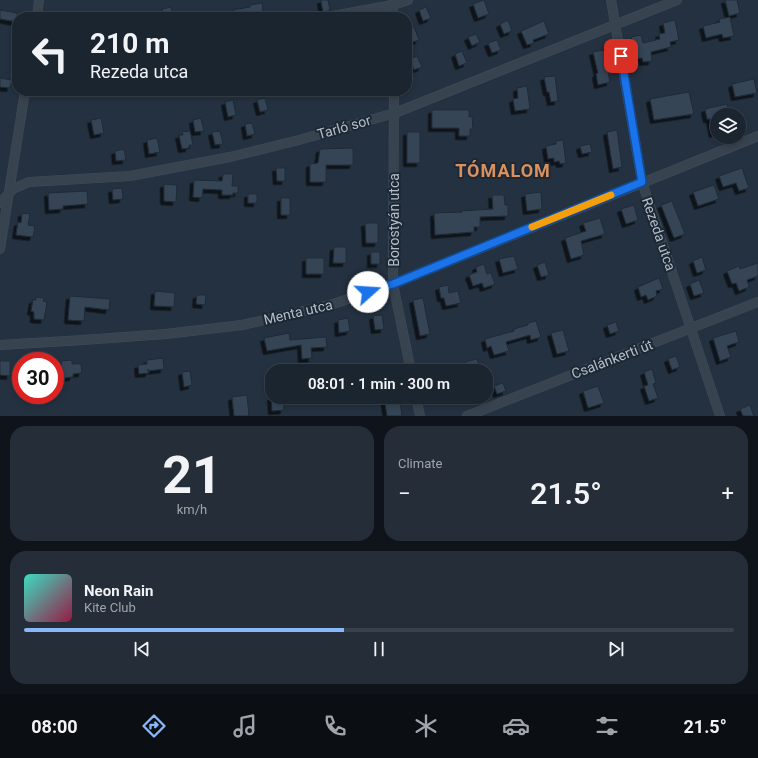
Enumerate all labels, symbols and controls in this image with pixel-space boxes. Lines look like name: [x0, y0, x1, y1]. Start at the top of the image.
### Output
text: 210 m: [90, 27, 169, 60]
icon: left: [24, 28, 76, 80]
pin: [604, 39, 638, 73]
icon: arrive: [610, 45, 632, 67]
text: Rezeda utca: [90, 61, 188, 82]
map controls: [710, 108, 746, 144]
button: layers: [710, 108, 746, 144]
street label: Tarló sor: [315, 112, 373, 142]
district label: TÓMALOM: [455, 160, 551, 181]
street label: Borostyán utca: [386, 173, 402, 267]
street label: Rezeda utca: [639, 195, 679, 273]
position arrow: [347, 271, 389, 313]
street label: Menta utca: [262, 296, 334, 328]
street label: Csalánkerti út: [569, 336, 655, 382]
speed limit sign: 30: [12, 352, 64, 404]
text: 08:01 · 1 min · 300 m: [308, 375, 450, 393]
text: 21: [162, 445, 222, 506]
text: Climate: [398, 456, 442, 471]
text: 21.5°: [530, 476, 602, 511]
text: −: [398, 481, 411, 506]
text: +: [722, 481, 734, 506]
text: km/h: [177, 502, 207, 517]
text: Neon Rain: [84, 582, 153, 600]
text: Kite Club: [84, 600, 136, 615]
icon: previous: [131, 638, 153, 660]
icon: pause: [368, 638, 390, 660]
icon: next: [605, 638, 627, 660]
icon: directions: [140, 712, 168, 740]
icon: music: [231, 712, 259, 740]
icon: phone: [321, 712, 349, 740]
icon: climate: [412, 712, 440, 740]
icon: car: [502, 712, 530, 740]
icon: filters: [593, 712, 621, 740]
text: 08:00: [31, 716, 78, 737]
text: 21.5°: [683, 716, 727, 737]

